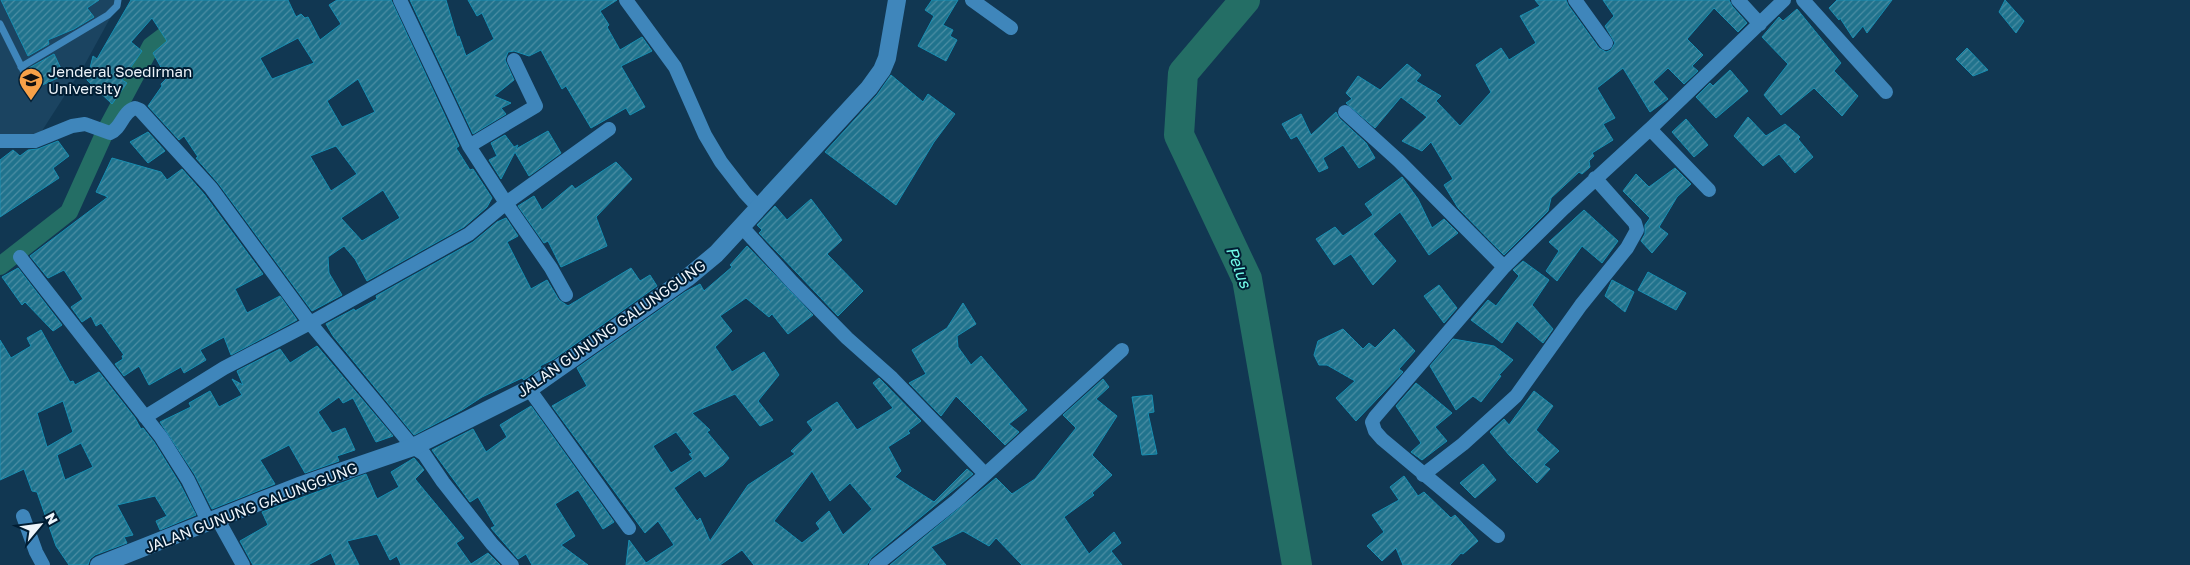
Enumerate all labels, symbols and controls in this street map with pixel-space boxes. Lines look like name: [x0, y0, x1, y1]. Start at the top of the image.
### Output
place label: Jenderal Soedirman University: [48, 62, 192, 97]
school or university icon: Jenderal Soedirman University: [18, 67, 44, 101]
water label: Pelus: [1222, 243, 1257, 292]
street label: JALAN GUNUNG GALUNGGUNG: [513, 256, 709, 400]
street label: JALAN GUNUNG GALUNGGUNG: [142, 458, 360, 556]
north arrow: [15, 500, 65, 550]
text: N: [42, 510, 62, 527]

